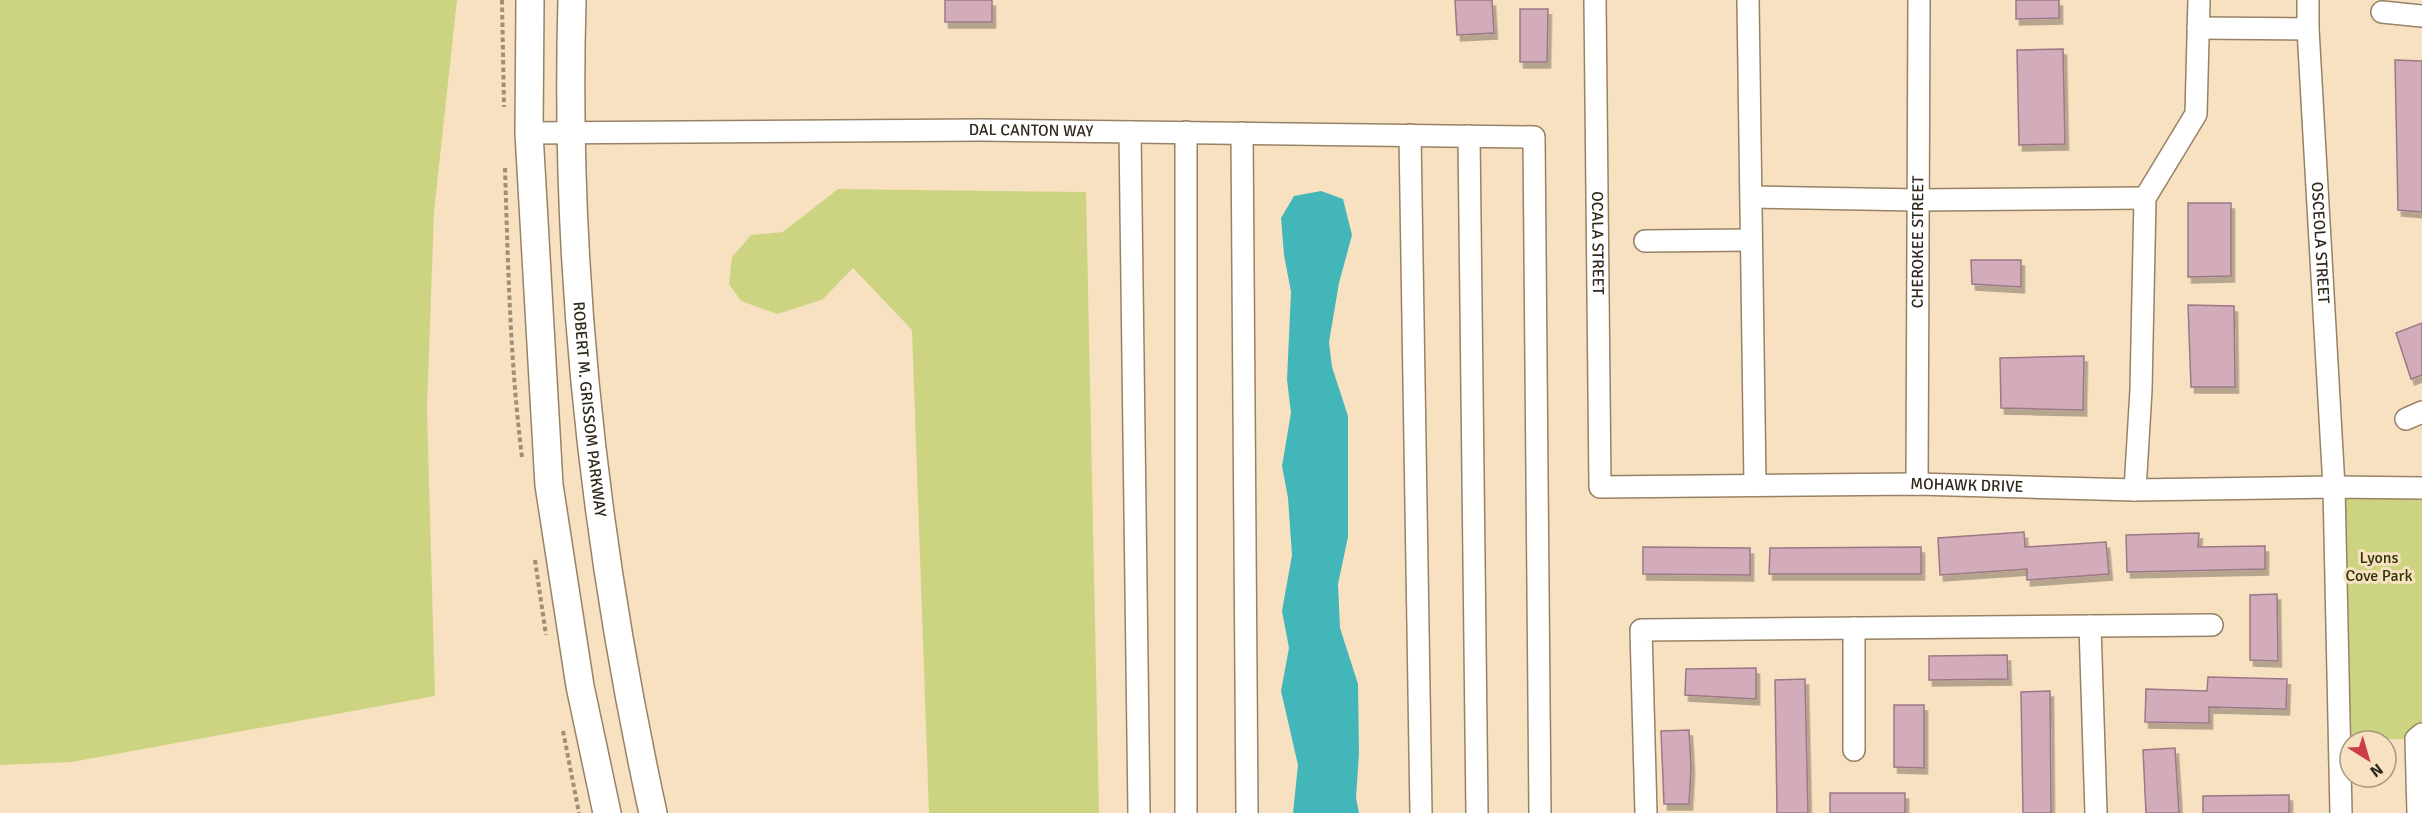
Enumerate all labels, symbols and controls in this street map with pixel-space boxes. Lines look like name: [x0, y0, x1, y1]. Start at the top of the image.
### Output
street label: DAL CANTON WAY: [969, 120, 1093, 141]
street label: CHEROKEE STREET: [1908, 176, 1928, 308]
street label: OSCEOLA STREET: [2307, 181, 2334, 304]
street label: OCALA STREET: [1587, 191, 1608, 295]
street label: ROBERT M. GRISSOM PARKWAY: [568, 301, 611, 518]
street label: MOHAWK DRIVE: [1910, 474, 2024, 497]
park label: Lyons Cove Park: [2345, 548, 2413, 586]
north arrow: [2338, 729, 2398, 789]
text: N: [2366, 759, 2387, 782]

